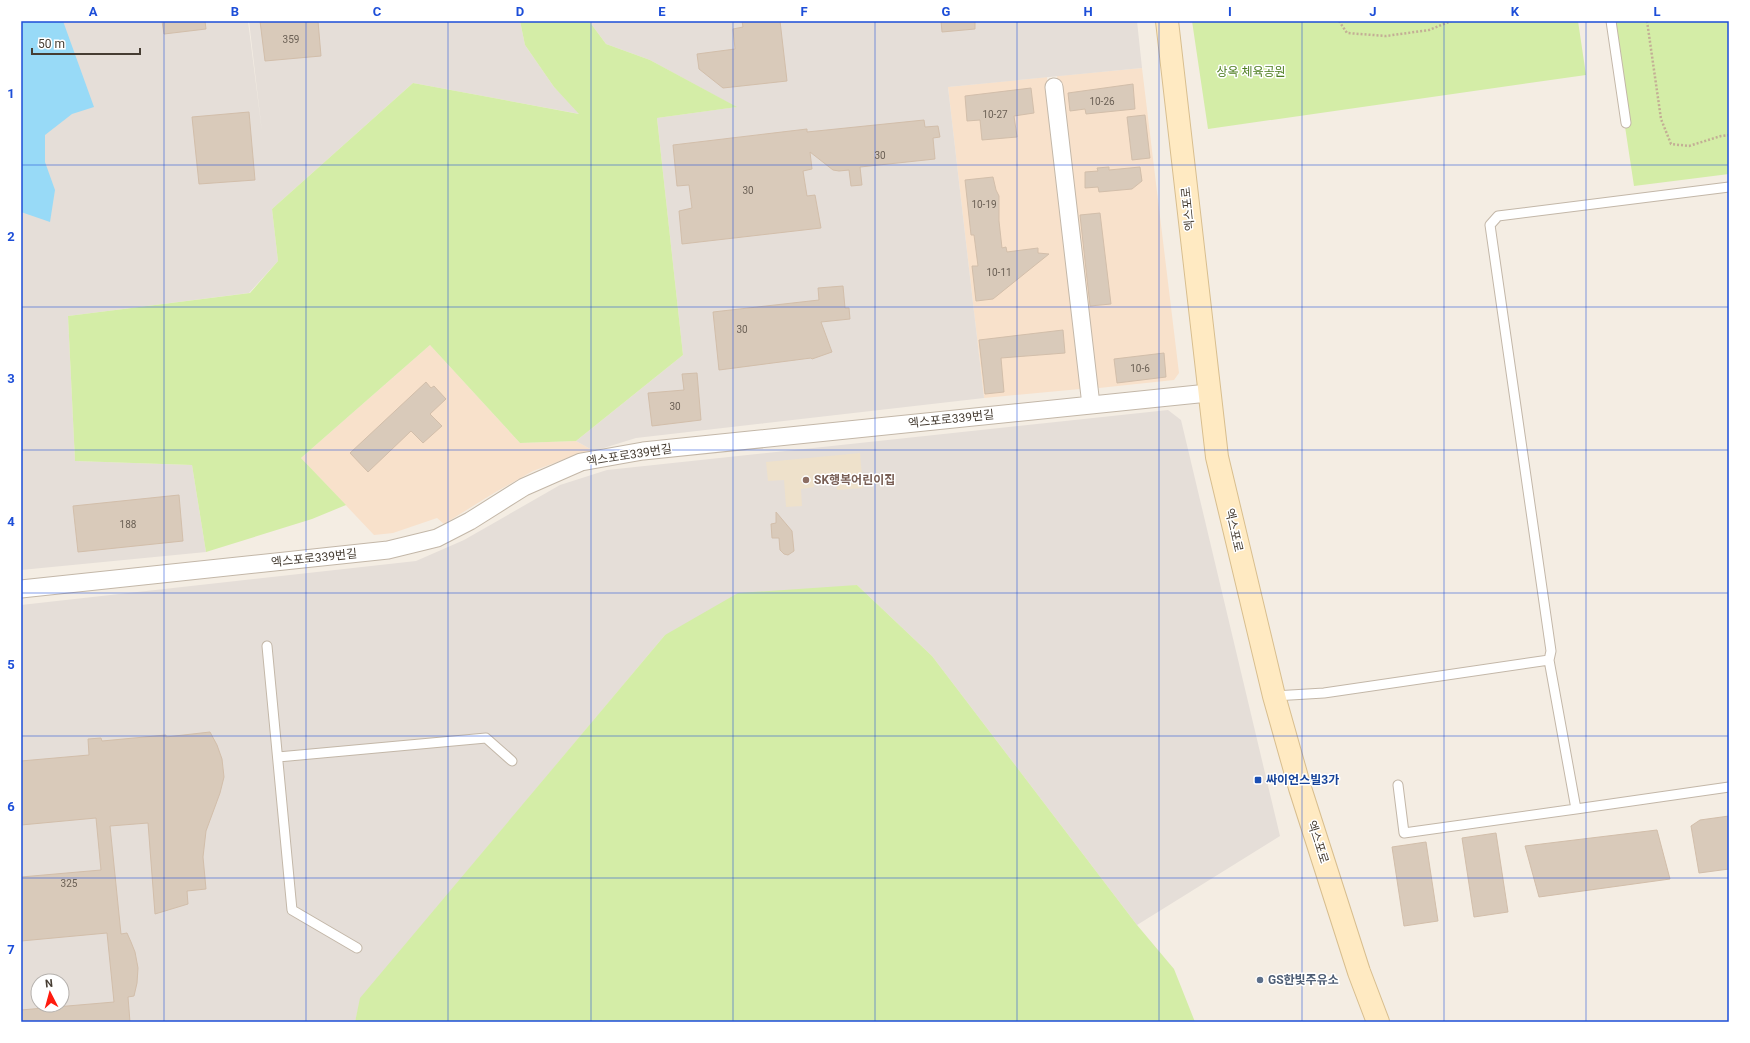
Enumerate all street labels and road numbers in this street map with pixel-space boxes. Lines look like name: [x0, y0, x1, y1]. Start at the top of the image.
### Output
street label: 엑스포로: [1179, 186, 1197, 232]
street label: 엑스포로339번길: [907, 408, 995, 430]
street label: 엑스포로339번길: [585, 441, 673, 469]
street label: 엑스포로: [1222, 507, 1246, 553]
street label: 엑스포로339번길: [270, 547, 358, 569]
street label: 엑스포로: [1305, 819, 1331, 865]

